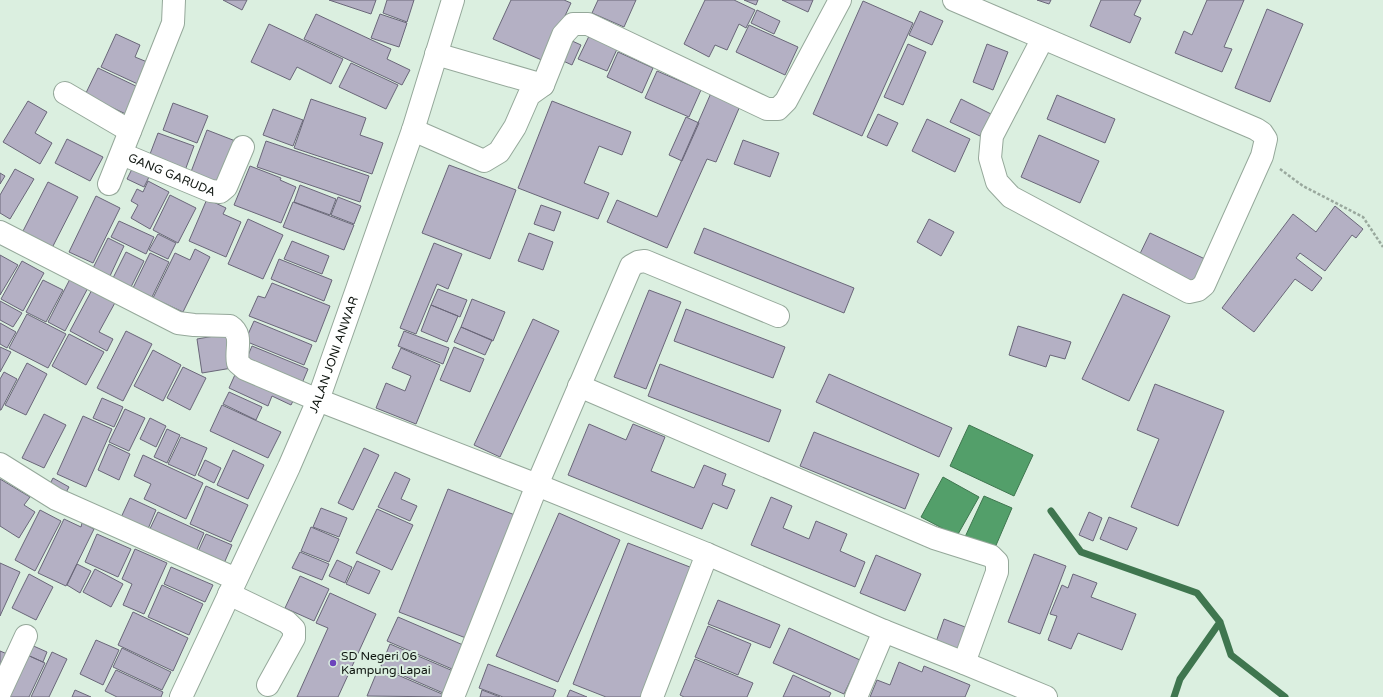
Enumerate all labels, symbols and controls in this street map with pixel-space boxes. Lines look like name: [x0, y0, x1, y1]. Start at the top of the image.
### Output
street label: GANG GARUDA: [126, 150, 218, 199]
street label: JALAN JONI ANWAR: [306, 295, 361, 415]
place label: SD Negeri 06 Kampung Lapai: [341, 649, 431, 677]
marker: SD Negeri 06 Kampung Lapai: [328, 658, 338, 668]

